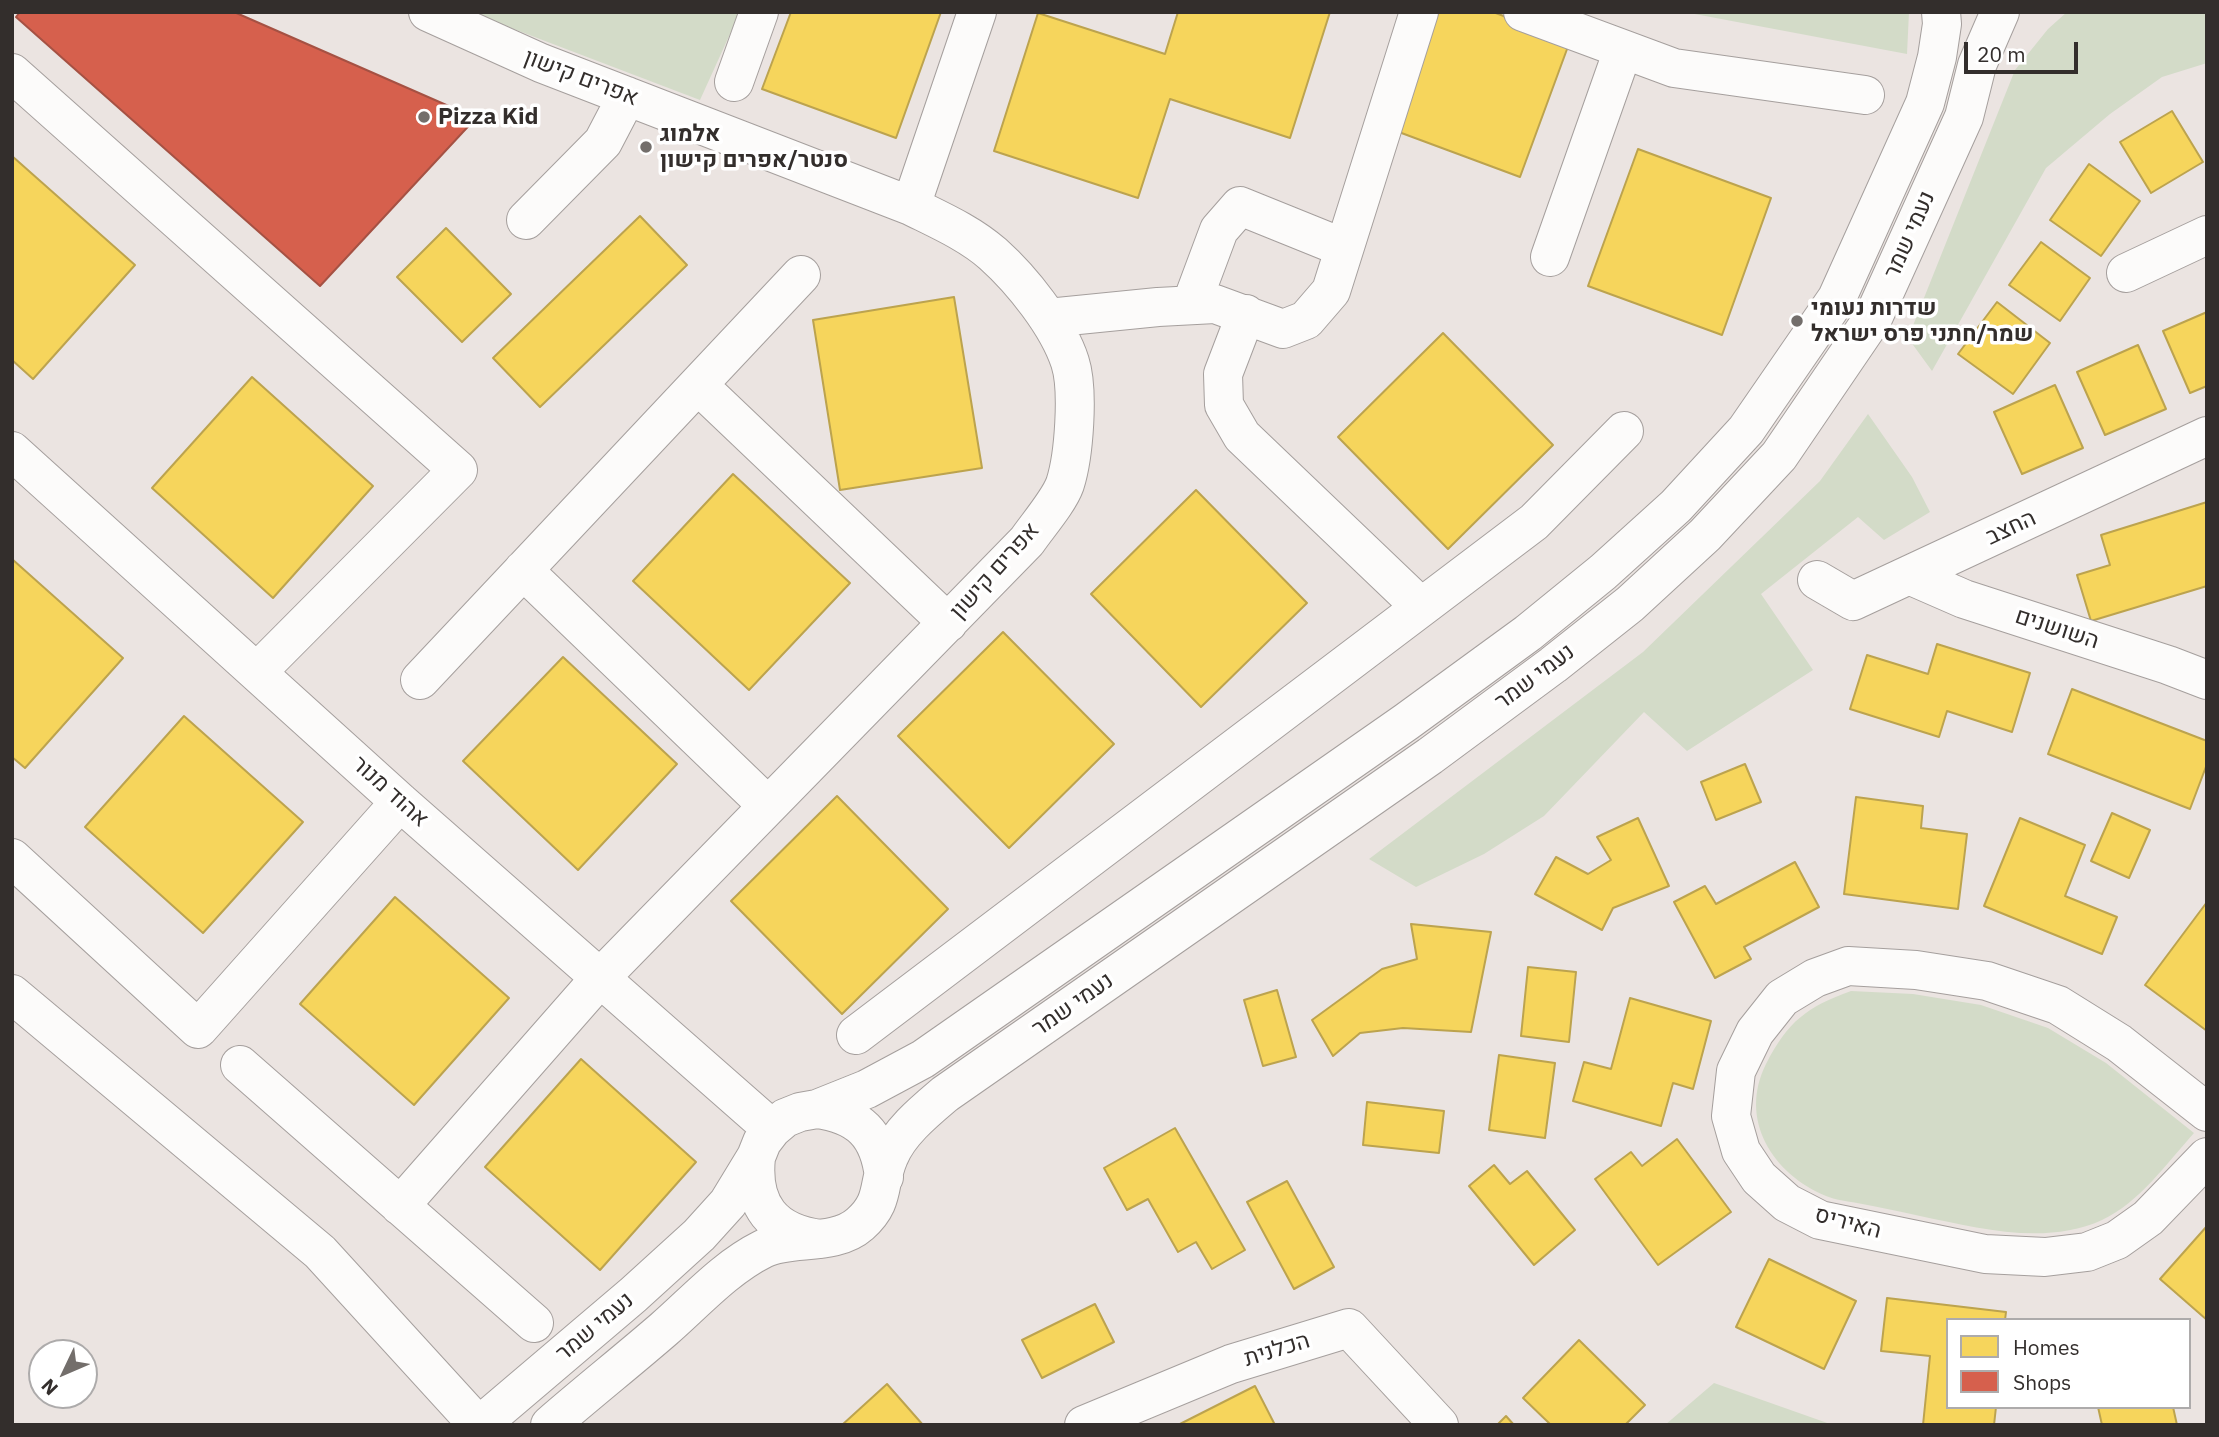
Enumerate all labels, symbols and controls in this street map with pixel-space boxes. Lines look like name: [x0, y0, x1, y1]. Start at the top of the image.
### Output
scale bar: [1967, 28, 2081, 72]
text: 20 m: [1977, 40, 2026, 68]
street label: אפרים קישון: [520, 44, 642, 112]
place label: Pizza Kid: [438, 103, 539, 131]
marker: Pizza Kid: [416, 109, 432, 125]
place label: אלמוג סנטר/אפרים קישון: [660, 120, 848, 174]
marker: אלמוג סנטר/אפרים קישון: [638, 139, 654, 155]
street label: נעמי שמר: [1879, 187, 1941, 283]
place label: שדרות נעומי שמר/חתני פרס ישראל: [1811, 294, 2033, 348]
marker: שדרות נעומי שמר/חתני פרס ישראל: [1789, 313, 1805, 329]
street label: החצב: [1982, 504, 2040, 552]
street label: אפרים קישון: [944, 517, 1046, 625]
street label: השושנים: [2012, 602, 2102, 656]
street label: נעמי שמר: [1490, 638, 1580, 716]
street label: אהוד מנור: [346, 750, 434, 834]
street label: נעמי שמר: [1027, 967, 1119, 1043]
street label: האיריס: [1812, 1201, 1884, 1245]
street label: נעמי שמר: [551, 1287, 639, 1367]
legend: [1946, 1318, 2191, 1409]
street label: הכלנית: [1241, 1327, 1313, 1373]
text: Homes: [2013, 1333, 2080, 1361]
north arrow: [28, 1339, 98, 1409]
text: Shops: [2013, 1368, 2071, 1396]
text: N: [36, 1374, 63, 1400]

